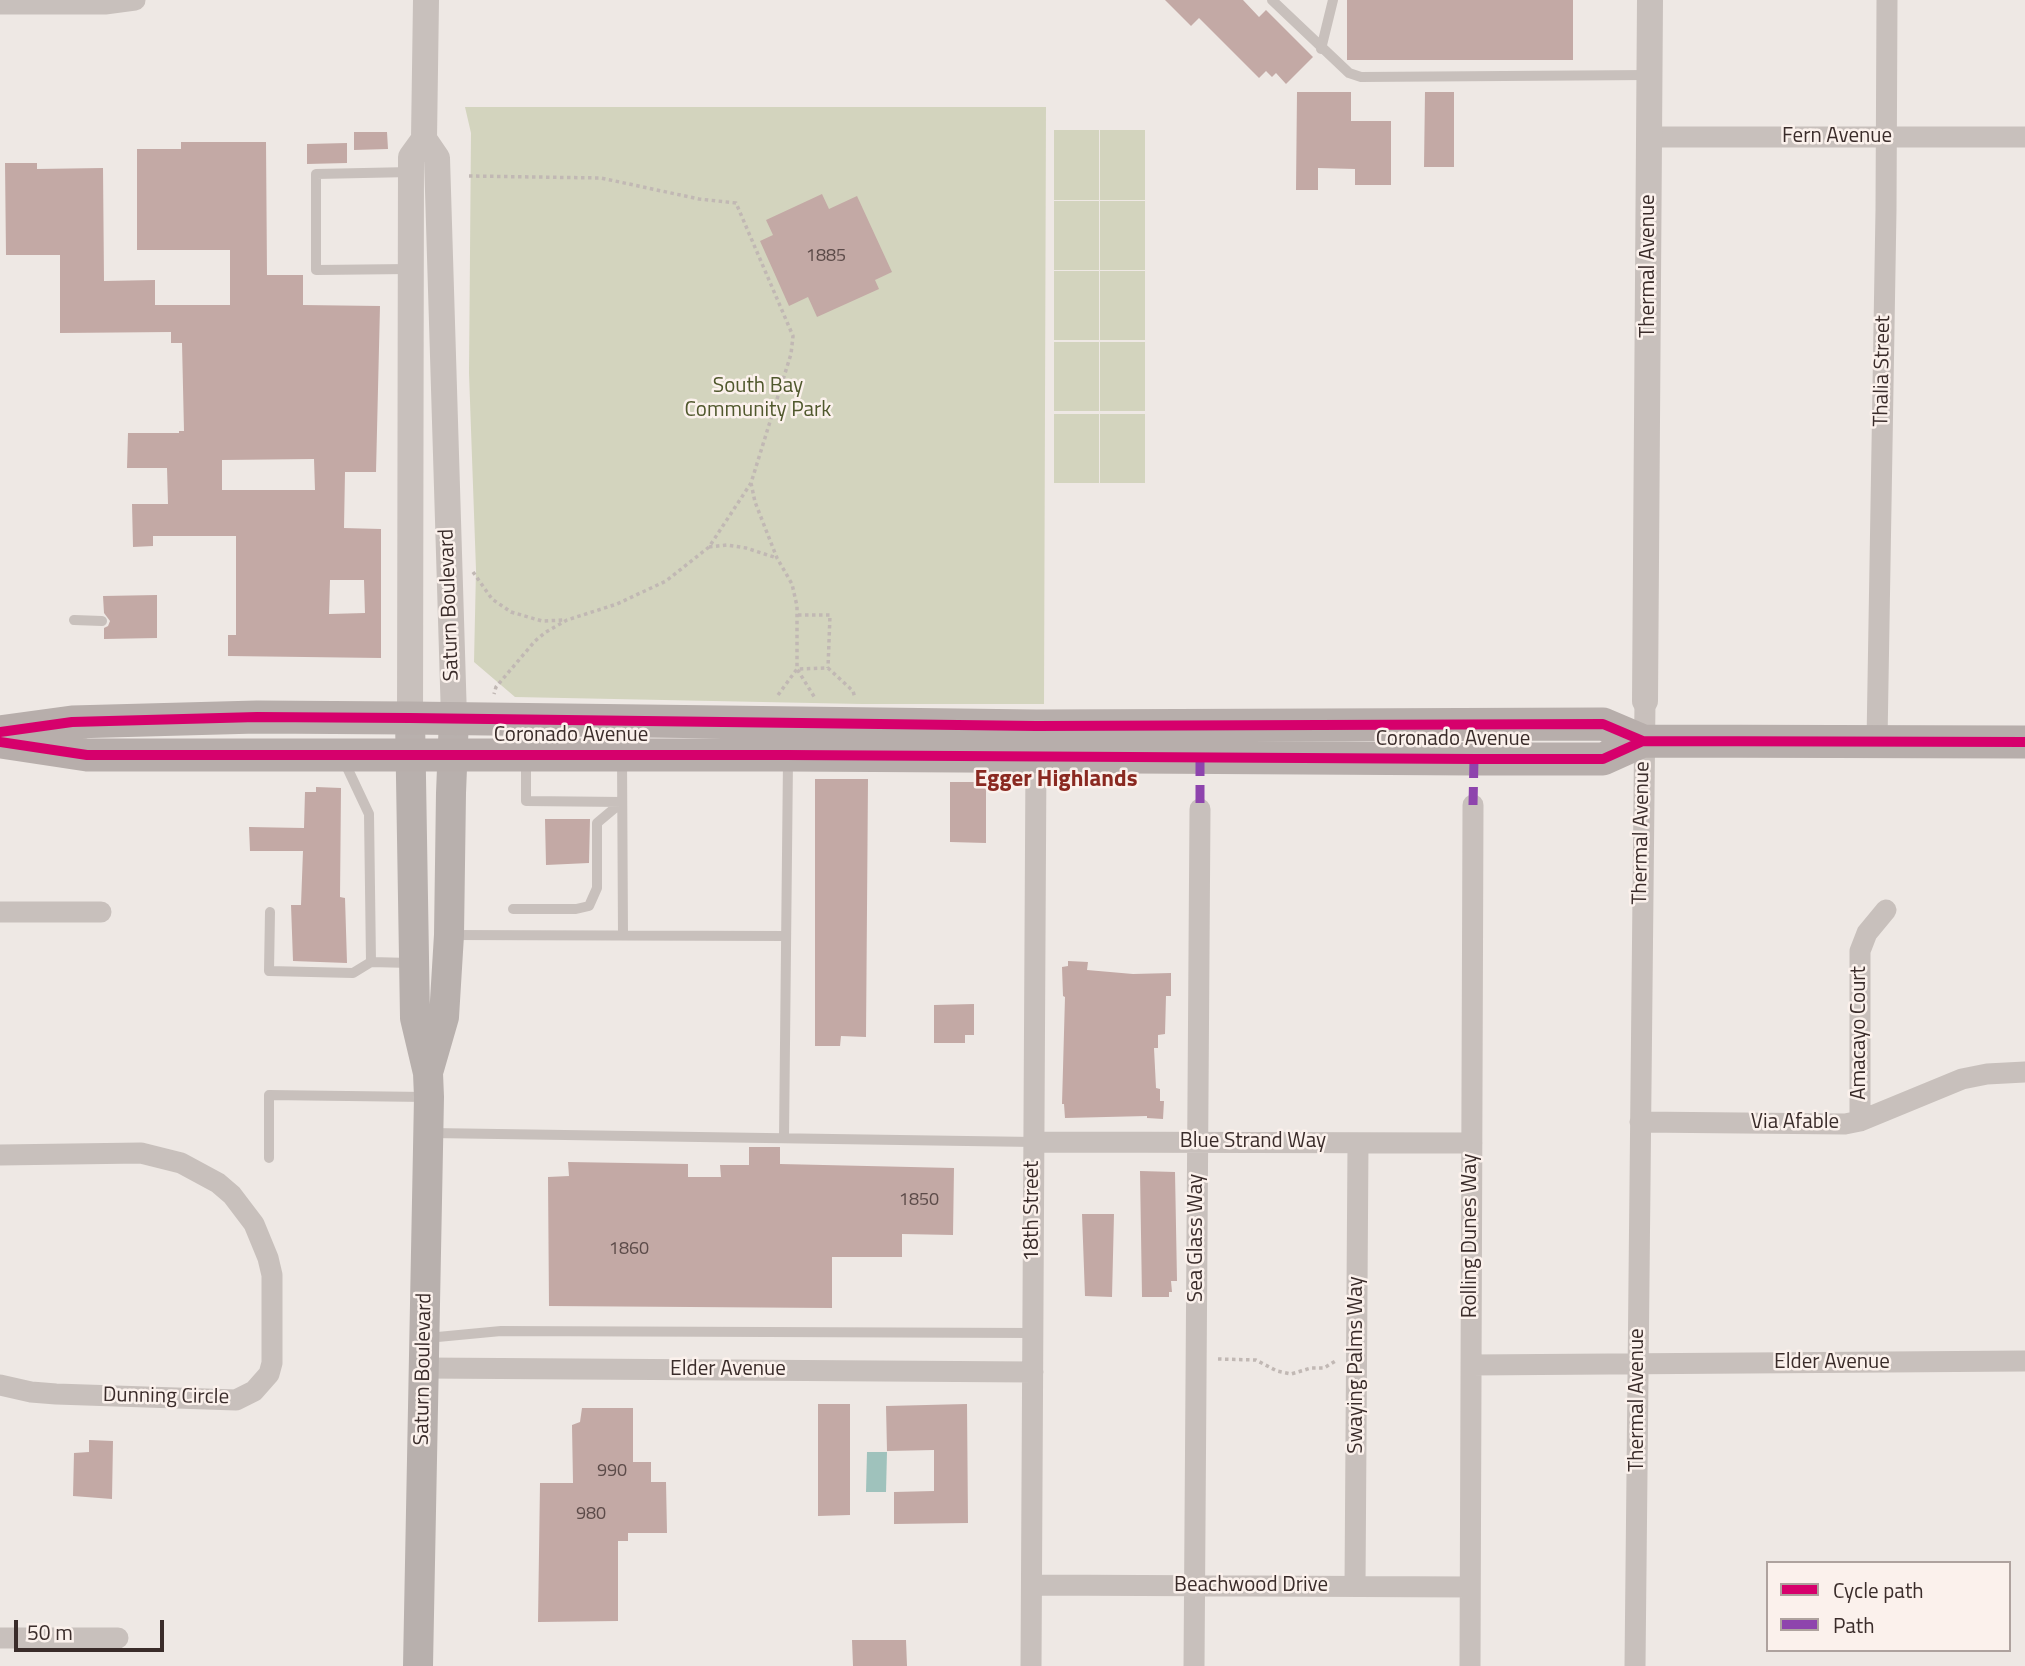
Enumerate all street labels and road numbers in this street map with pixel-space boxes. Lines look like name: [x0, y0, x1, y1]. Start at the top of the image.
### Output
street label: Fern Avenue: [1782, 124, 1892, 150]
street label: Thermal Avenue: [1636, 194, 1662, 338]
street label: Thalia Street: [1869, 315, 1897, 427]
street label: Saturn Boulevard: [435, 528, 465, 682]
street label: Coronado Avenue: [494, 723, 648, 749]
street label: Coronado Avenue: [1376, 727, 1530, 753]
street label: Thermal Avenue: [1628, 761, 1656, 905]
street label: Amacayo Court: [1847, 966, 1873, 1100]
street label: Via Afable: [1751, 1110, 1839, 1136]
street label: Blue Strand Way: [1180, 1129, 1326, 1155]
street label: Rolling Dunes Way: [1458, 1154, 1484, 1318]
street label: 18th Street: [1020, 1161, 1046, 1261]
street label: Sea Glass Way: [1184, 1174, 1210, 1302]
street label: Swaying Palms Way: [1344, 1276, 1370, 1454]
street label: Saturn Boulevard: [410, 1292, 438, 1446]
street label: Thermal Avenue: [1625, 1328, 1651, 1472]
street label: Elder Avenue: [1774, 1350, 1890, 1376]
street label: Elder Avenue: [670, 1357, 786, 1383]
street label: Dunning Circle: [103, 1383, 229, 1411]
street label: Beachwood Drive: [1174, 1573, 1328, 1599]

